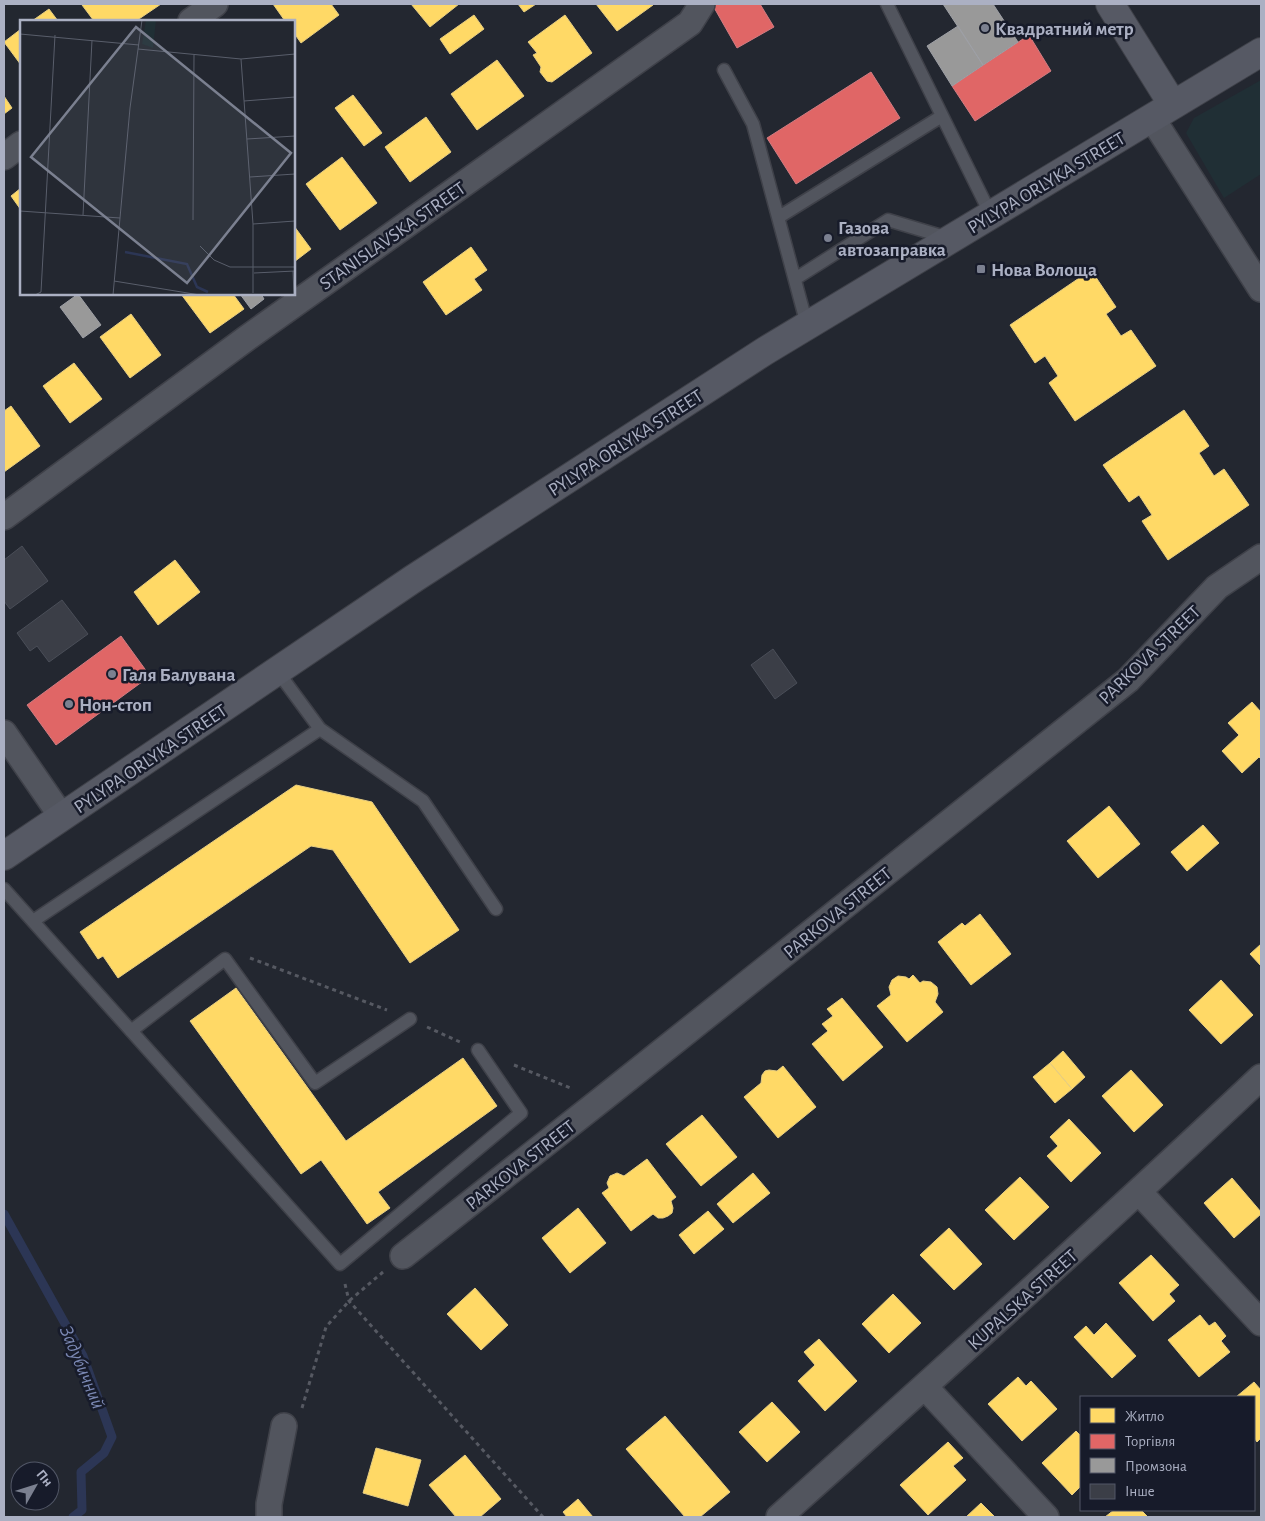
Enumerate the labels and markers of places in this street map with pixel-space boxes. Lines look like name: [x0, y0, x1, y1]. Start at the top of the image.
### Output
place label: Квадратний метр: [995, 20, 1134, 39]
marker: Квадратний метр: [979, 22, 991, 34]
place label: Газова автозаправка: [838, 219, 946, 260]
marker: Газова автозаправка: [822, 232, 834, 244]
place label: Нова Волоща: [991, 261, 1097, 280]
marker: Нова Волоща: [975, 263, 987, 275]
place label: Галя Балувана: [122, 666, 236, 685]
marker: Галя Балувана: [106, 668, 118, 680]
place label: Нон-стоп: [79, 696, 152, 715]
marker: Нон-стоп: [63, 698, 75, 710]

